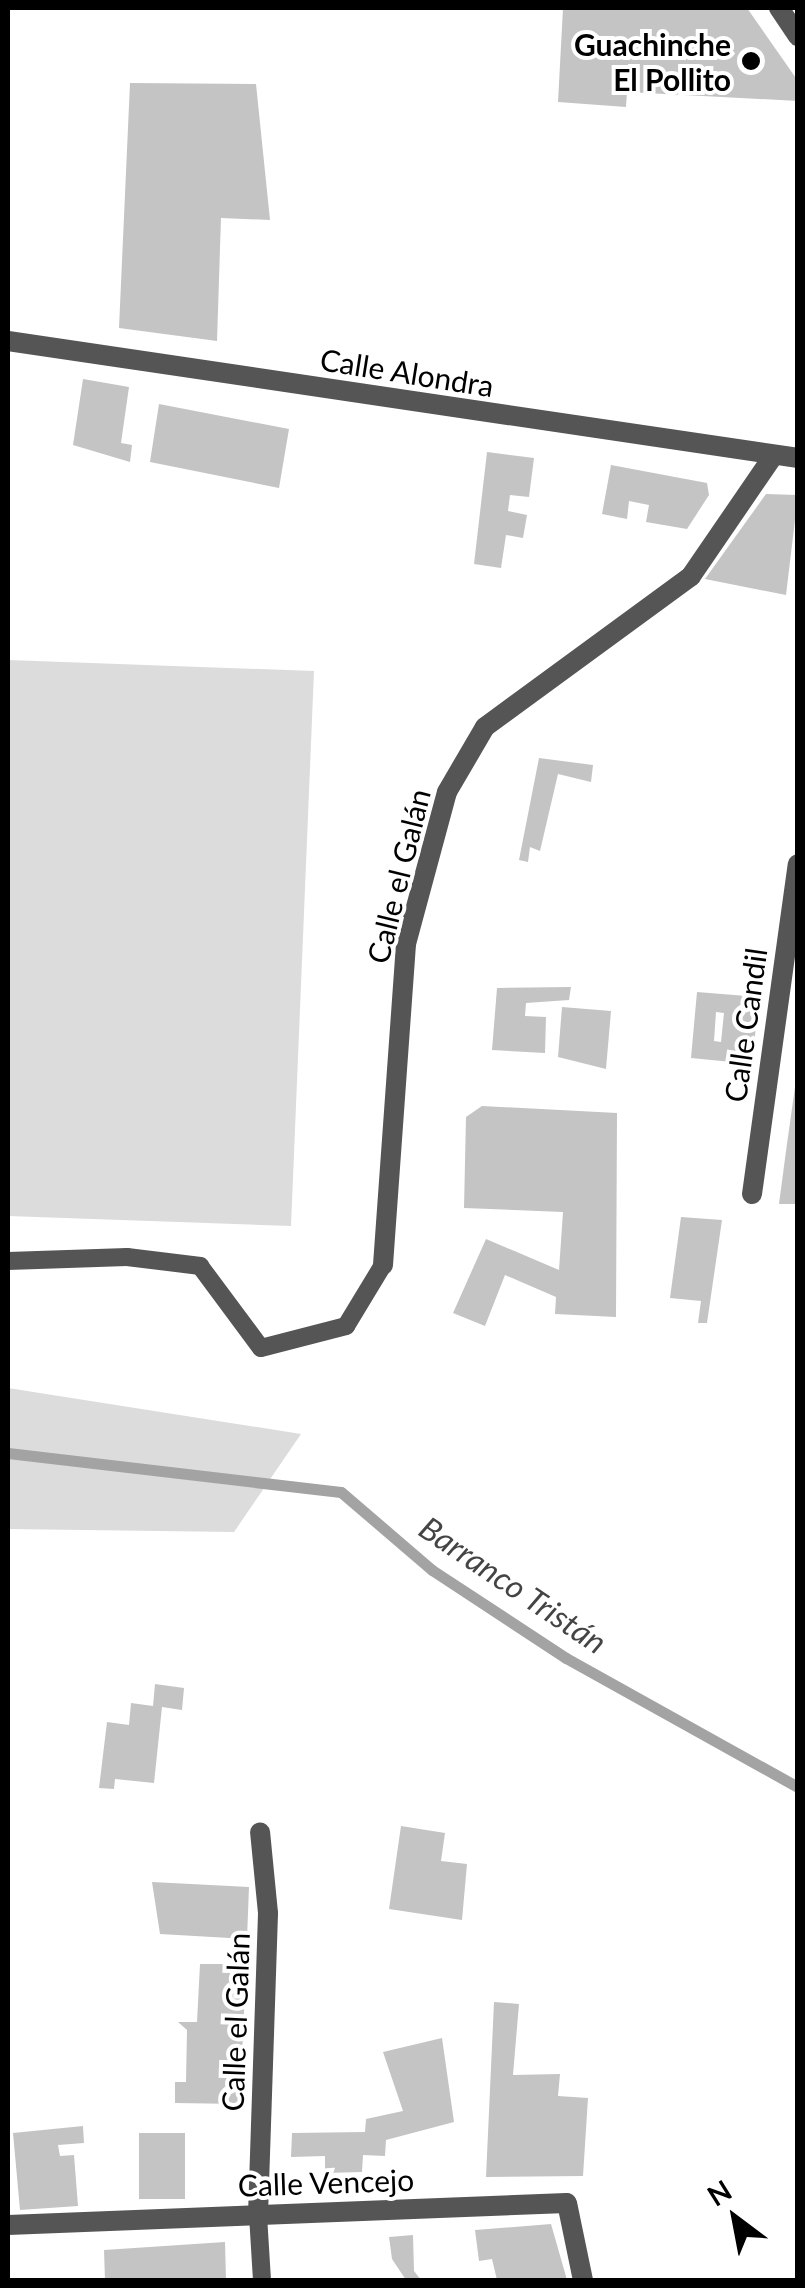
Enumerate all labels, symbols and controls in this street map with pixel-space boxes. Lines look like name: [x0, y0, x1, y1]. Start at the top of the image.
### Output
place label: Guachinche El Pollito: [574, 26, 731, 96]
marker: Guachinche El Pollito: [740, 50, 762, 72]
street label: Calle Alondra: [317, 340, 497, 404]
street label: Calle el Galán: [359, 785, 437, 967]
street label: Calle Candil: [716, 946, 774, 1104]
water label: Barranco Tristán: [412, 1508, 614, 1662]
street label: Calle el Galán: [214, 1932, 256, 2112]
street label: Calle Vencejo: [237, 2161, 415, 2203]
north arrow: [685, 2168, 785, 2268]
text: N: [701, 2172, 737, 2213]

